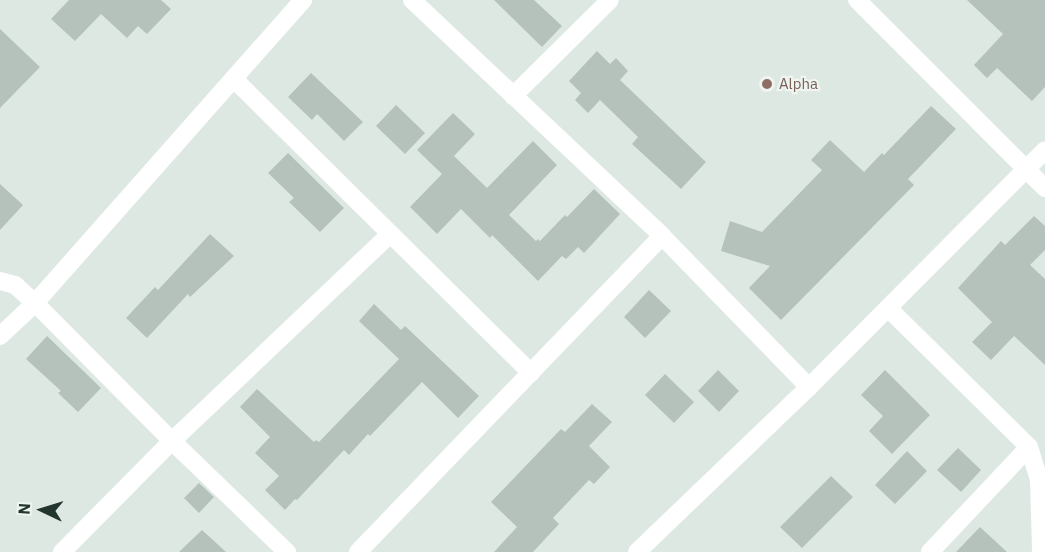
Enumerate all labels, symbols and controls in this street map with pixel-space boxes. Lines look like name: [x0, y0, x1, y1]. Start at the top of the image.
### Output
place label: Alpha: [779, 75, 818, 93]
marker: Alpha: [760, 77, 774, 91]
north arrow: [12, 480, 72, 540]
text: N: [14, 502, 34, 515]

